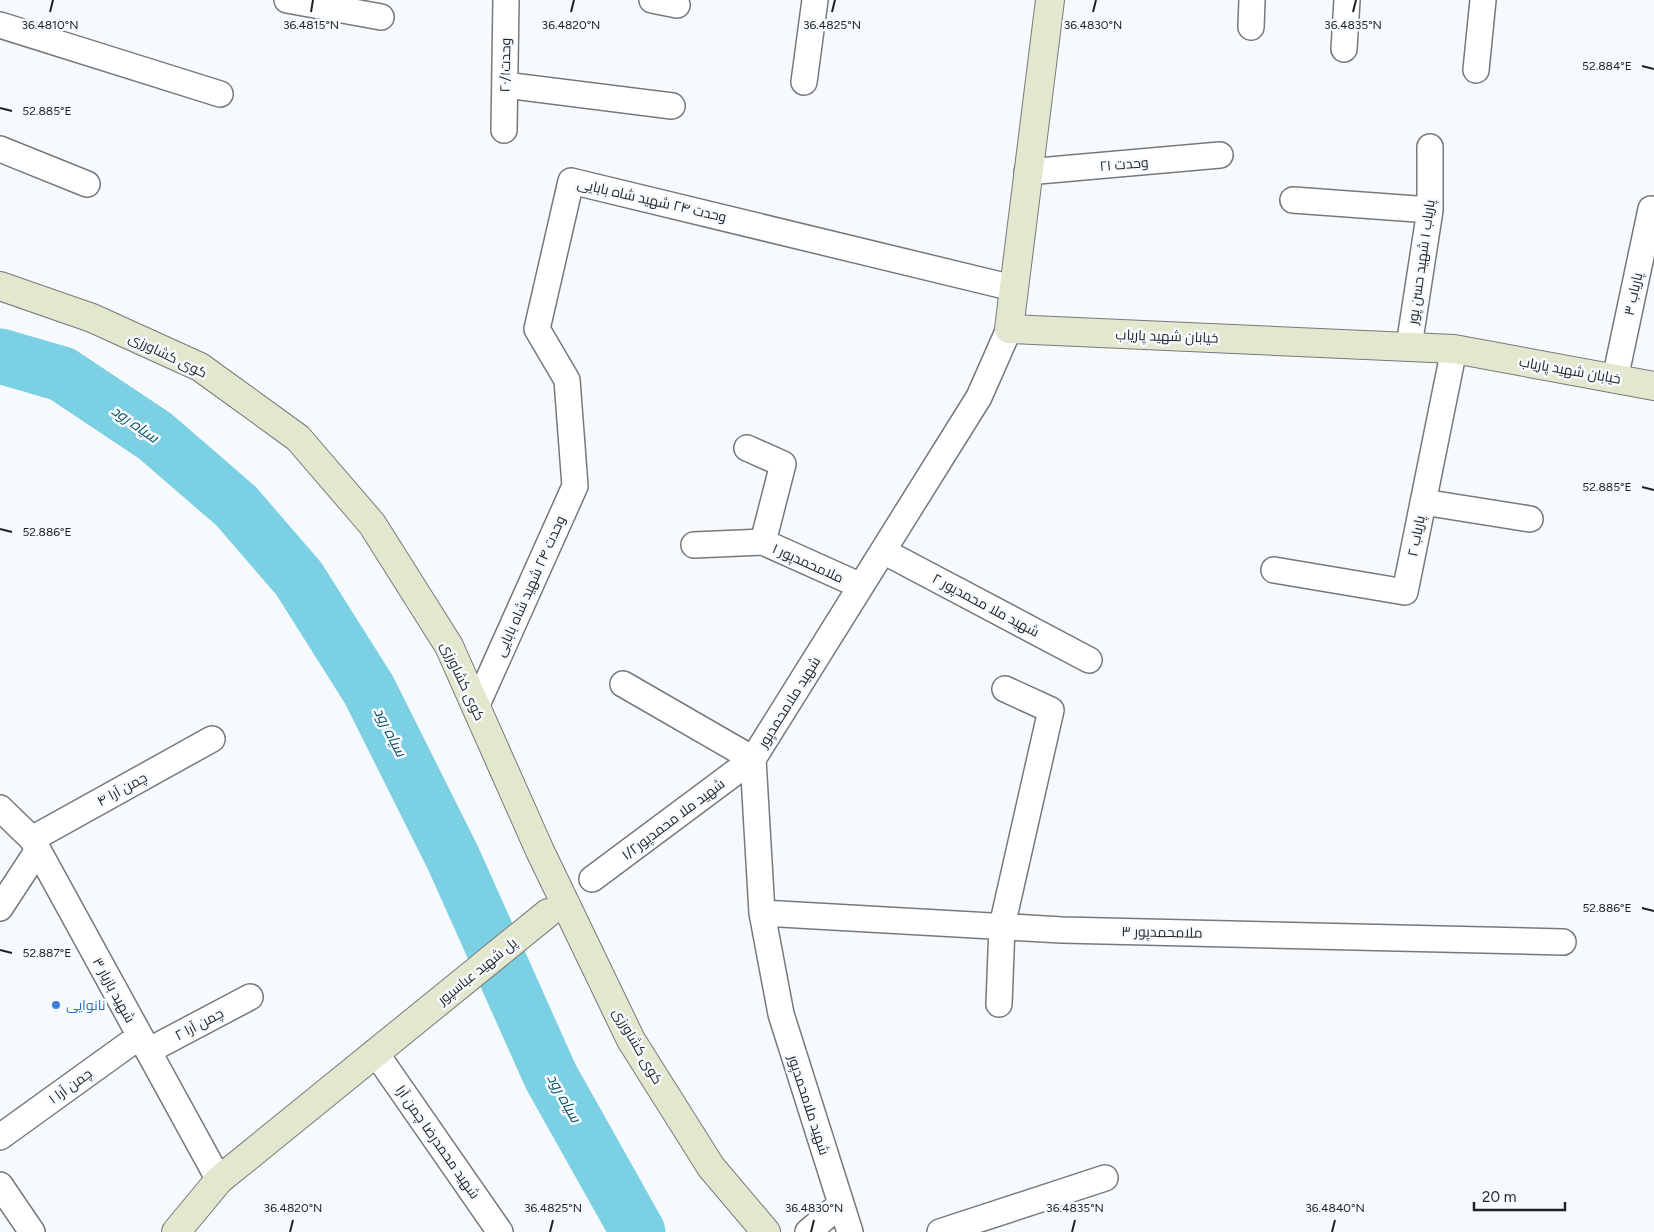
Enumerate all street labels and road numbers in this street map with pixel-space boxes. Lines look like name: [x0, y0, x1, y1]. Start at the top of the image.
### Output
street label: وحدت۲۰/۱: [497, 38, 514, 92]
street label: وحدت ۲۱: [1099, 154, 1149, 175]
street label: وحدت ۲۴ شهید شاه بابایی: [576, 175, 728, 226]
street label: پاریاب ۱ شهید حسن پور: [1404, 198, 1440, 327]
street label: پاریاب ۳: [1621, 271, 1647, 317]
street label: خیابان شهید پاریاب: [1115, 326, 1219, 348]
street label: کوی کشاورزی: [126, 329, 210, 382]
street label: خیابان شهید پاریاب: [1518, 353, 1622, 389]
street label: وحدت ۲۴ شهید شاه بابایی: [492, 513, 569, 659]
street label: پاریاب ۲: [1404, 514, 1430, 558]
street label: ملامحمدپور ۱: [769, 540, 846, 588]
street label: شهید ملا محمدپور ۲: [929, 570, 1042, 642]
street label: کوی کشاورزی: [437, 639, 488, 723]
street label: شهید ملامحمدپور: [754, 654, 825, 752]
street label: چمن آرا ۴: [94, 769, 151, 811]
street label: شهید ملا محمدپور۱/۲: [618, 775, 729, 865]
street label: ملامحمدپور ۳: [1121, 923, 1203, 943]
street label: پل شهید عباسپور: [434, 934, 521, 1010]
street label: شهید بازیار ۳: [89, 955, 138, 1026]
street label: چمن آرا ۲: [172, 1005, 227, 1045]
street label: کوی کشاورزی: [609, 1005, 666, 1087]
street label: شهید ملامحمدپور: [783, 1052, 833, 1158]
street label: چمن آرا ۱: [45, 1065, 96, 1109]
street label: شهید محمدرضا چمن آرا: [391, 1082, 483, 1203]

